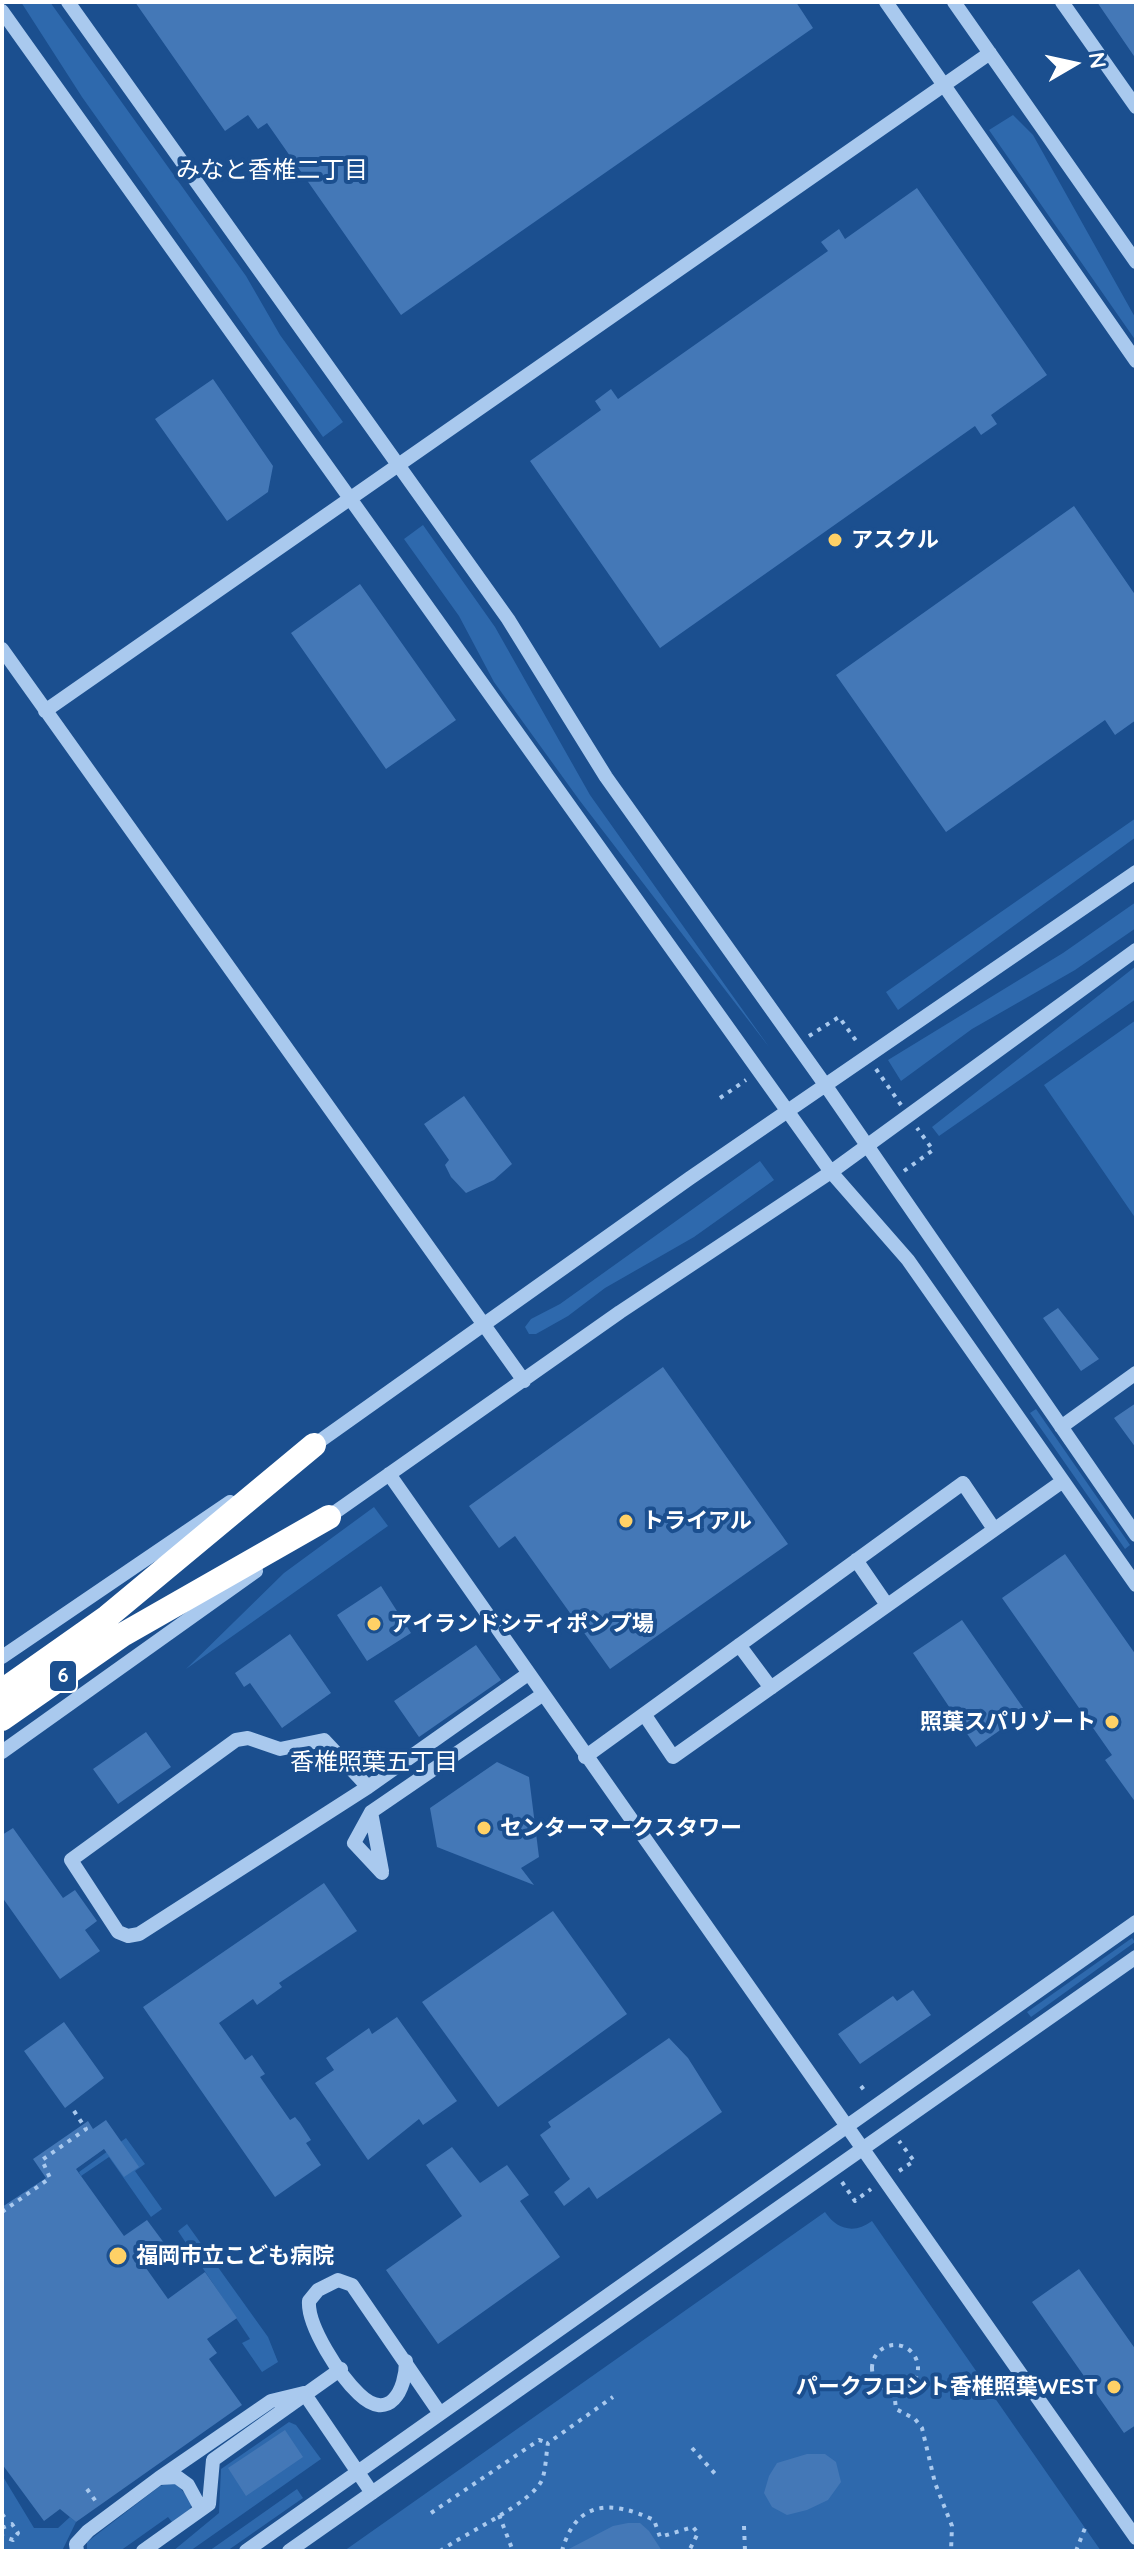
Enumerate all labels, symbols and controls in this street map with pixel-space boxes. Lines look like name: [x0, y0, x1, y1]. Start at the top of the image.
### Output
north arrow: [1034, 24, 1114, 104]
text: N: [1083, 50, 1113, 70]
district label: みなと香椎二丁目: [176, 157, 368, 185]
place label: アスクル: [851, 527, 939, 553]
marker: アスクル: [826, 531, 844, 549]
place label: トライアル: [642, 1508, 752, 1534]
marker: トライアル: [617, 1512, 635, 1530]
place label: アイランドシティポンプ場: [390, 1611, 654, 1637]
marker: アイランドシティポンプ場: [365, 1615, 383, 1633]
road number: 6: [49, 1660, 77, 1692]
place label: 照葉スパリゾート: [920, 1709, 1096, 1735]
marker: 照葉スパリゾート: [1103, 1713, 1121, 1731]
district label: 香椎照葉五丁目: [290, 1749, 458, 1777]
place label: センターマークスタワー: [500, 1815, 742, 1841]
marker: センターマークスタワー: [475, 1819, 493, 1837]
place label: 福岡市立こども病院: [136, 2243, 334, 2269]
marker: 福岡市立こども病院: [107, 2245, 129, 2267]
place label: パークフロント香椎照葉WEST: [796, 2374, 1098, 2400]
marker: パークフロント香椎照葉WEST: [1105, 2378, 1123, 2396]

